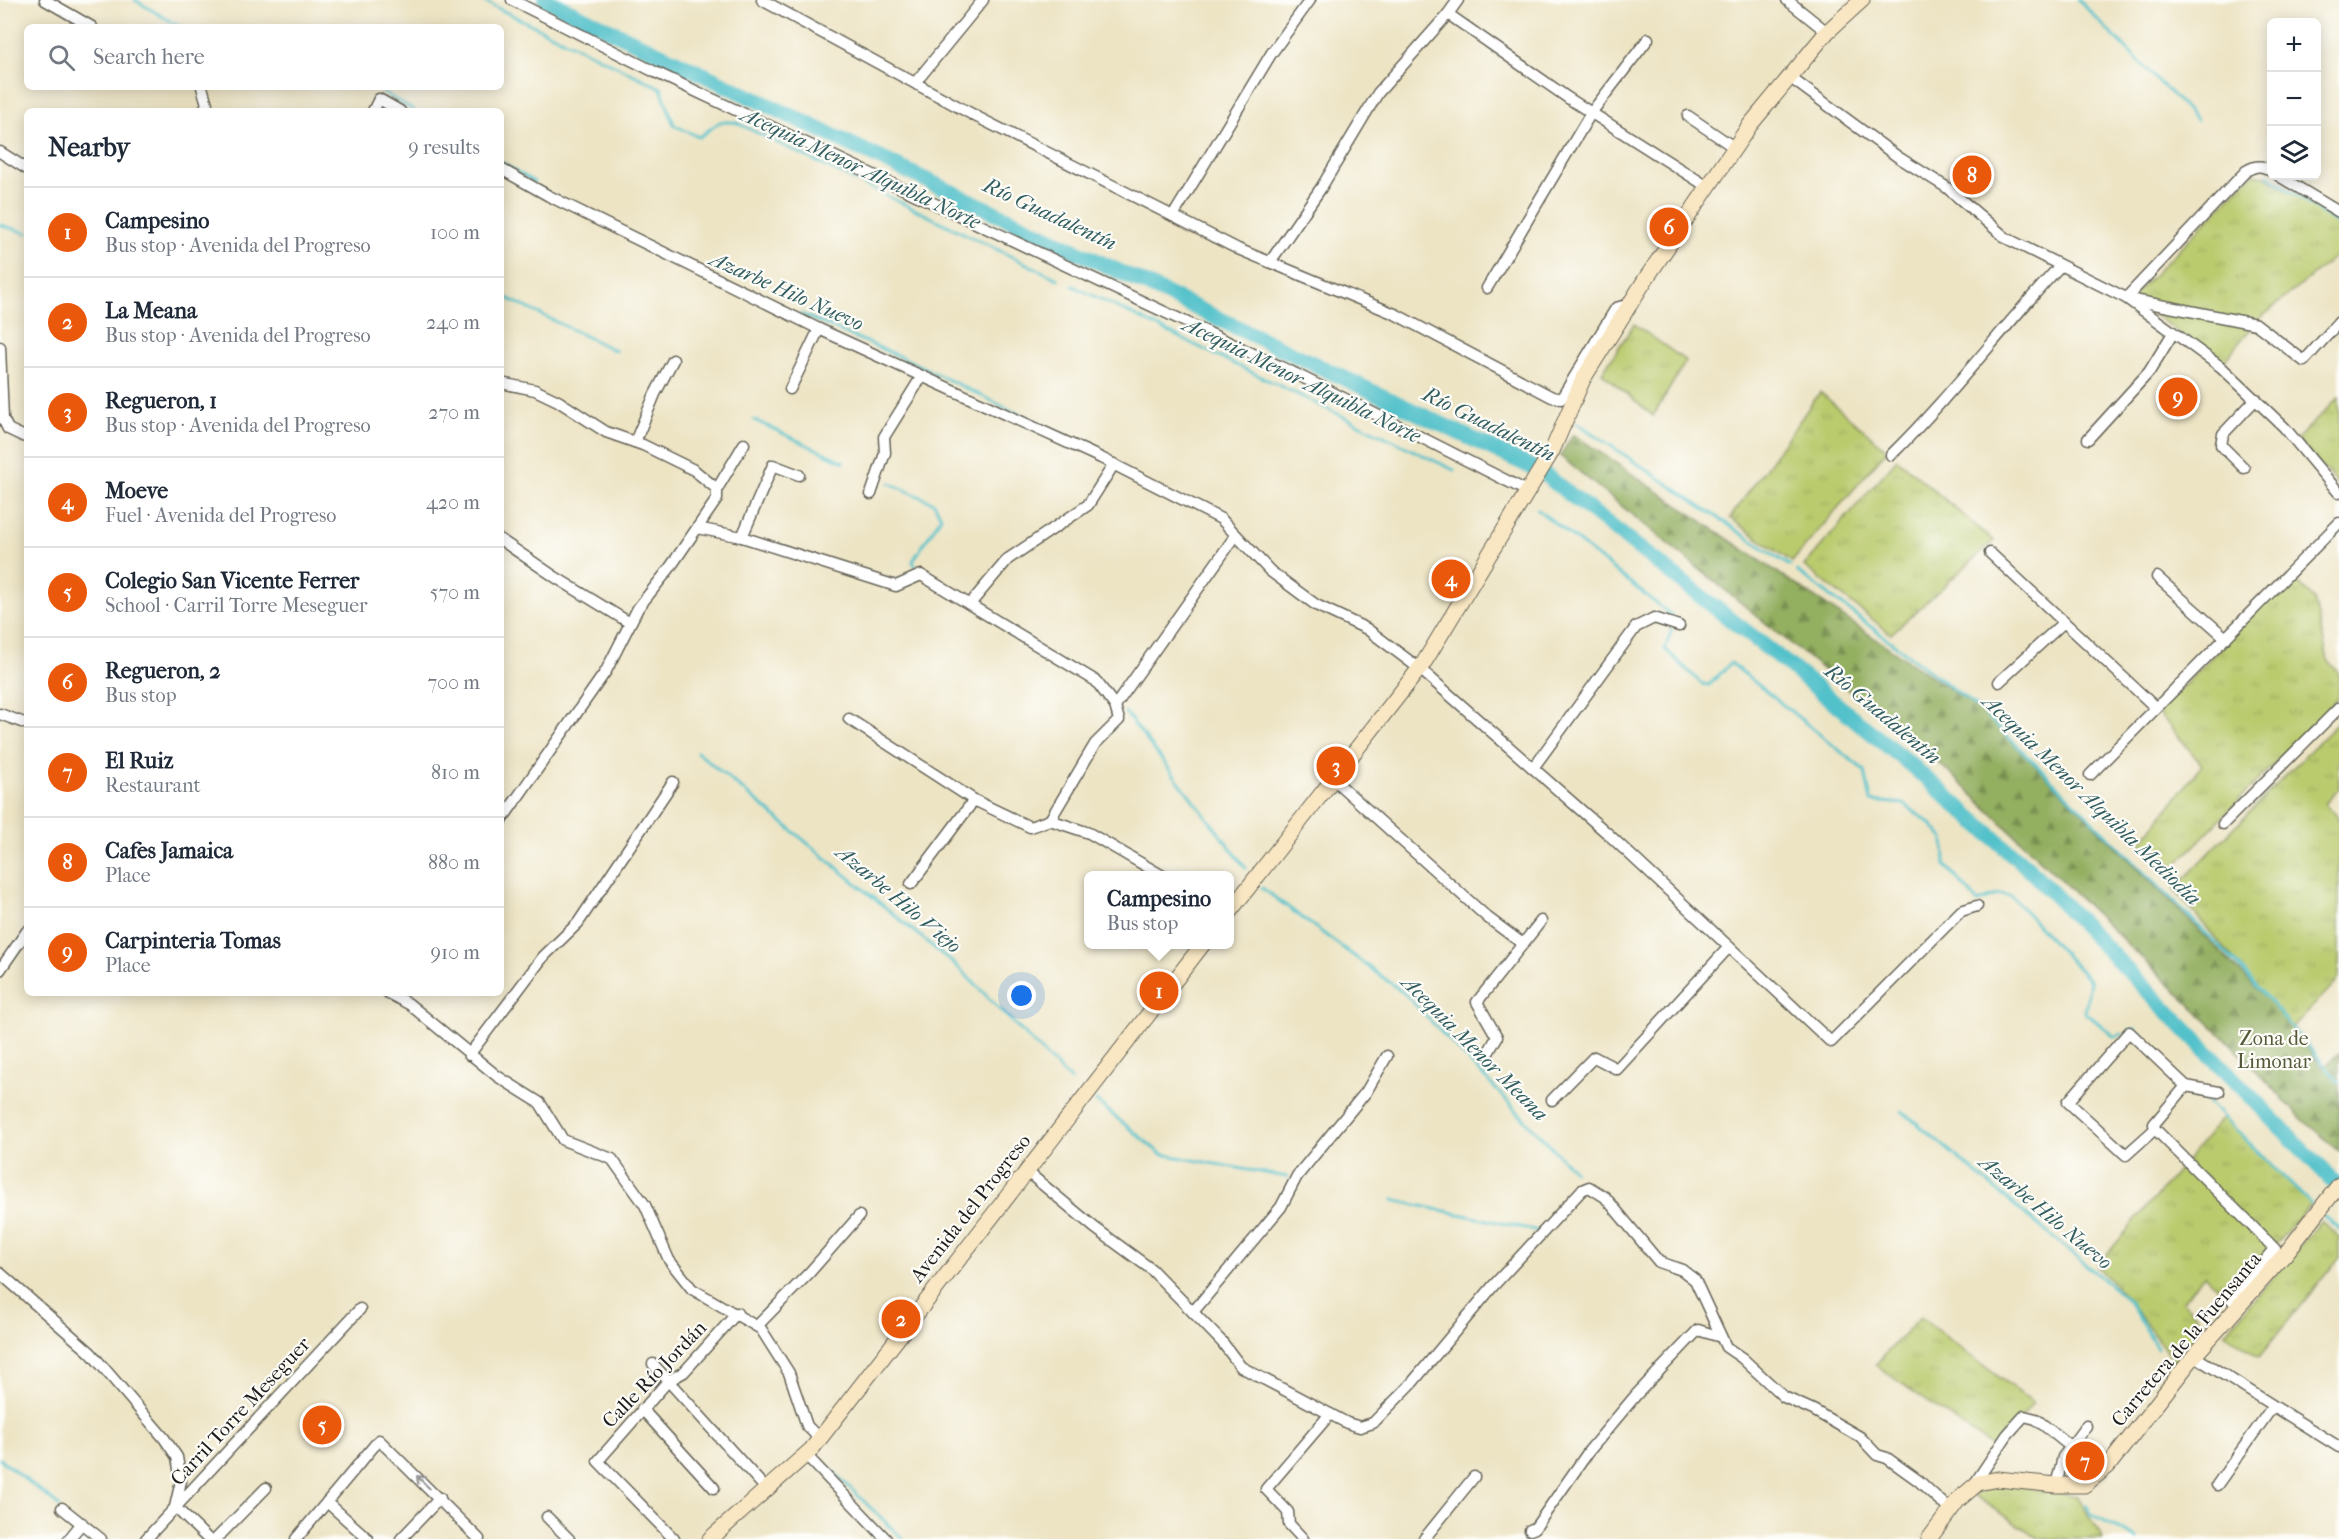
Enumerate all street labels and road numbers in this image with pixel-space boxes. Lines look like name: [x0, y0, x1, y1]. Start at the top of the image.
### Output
street label: Avenida del Progreso: [905, 1130, 1035, 1288]
street label: Carretera de la Fuensanta: [2107, 1247, 2267, 1431]
street label: Calle Río Jordán: [598, 1316, 711, 1433]
street label: Carril Torre Meseguer: [166, 1332, 315, 1490]

